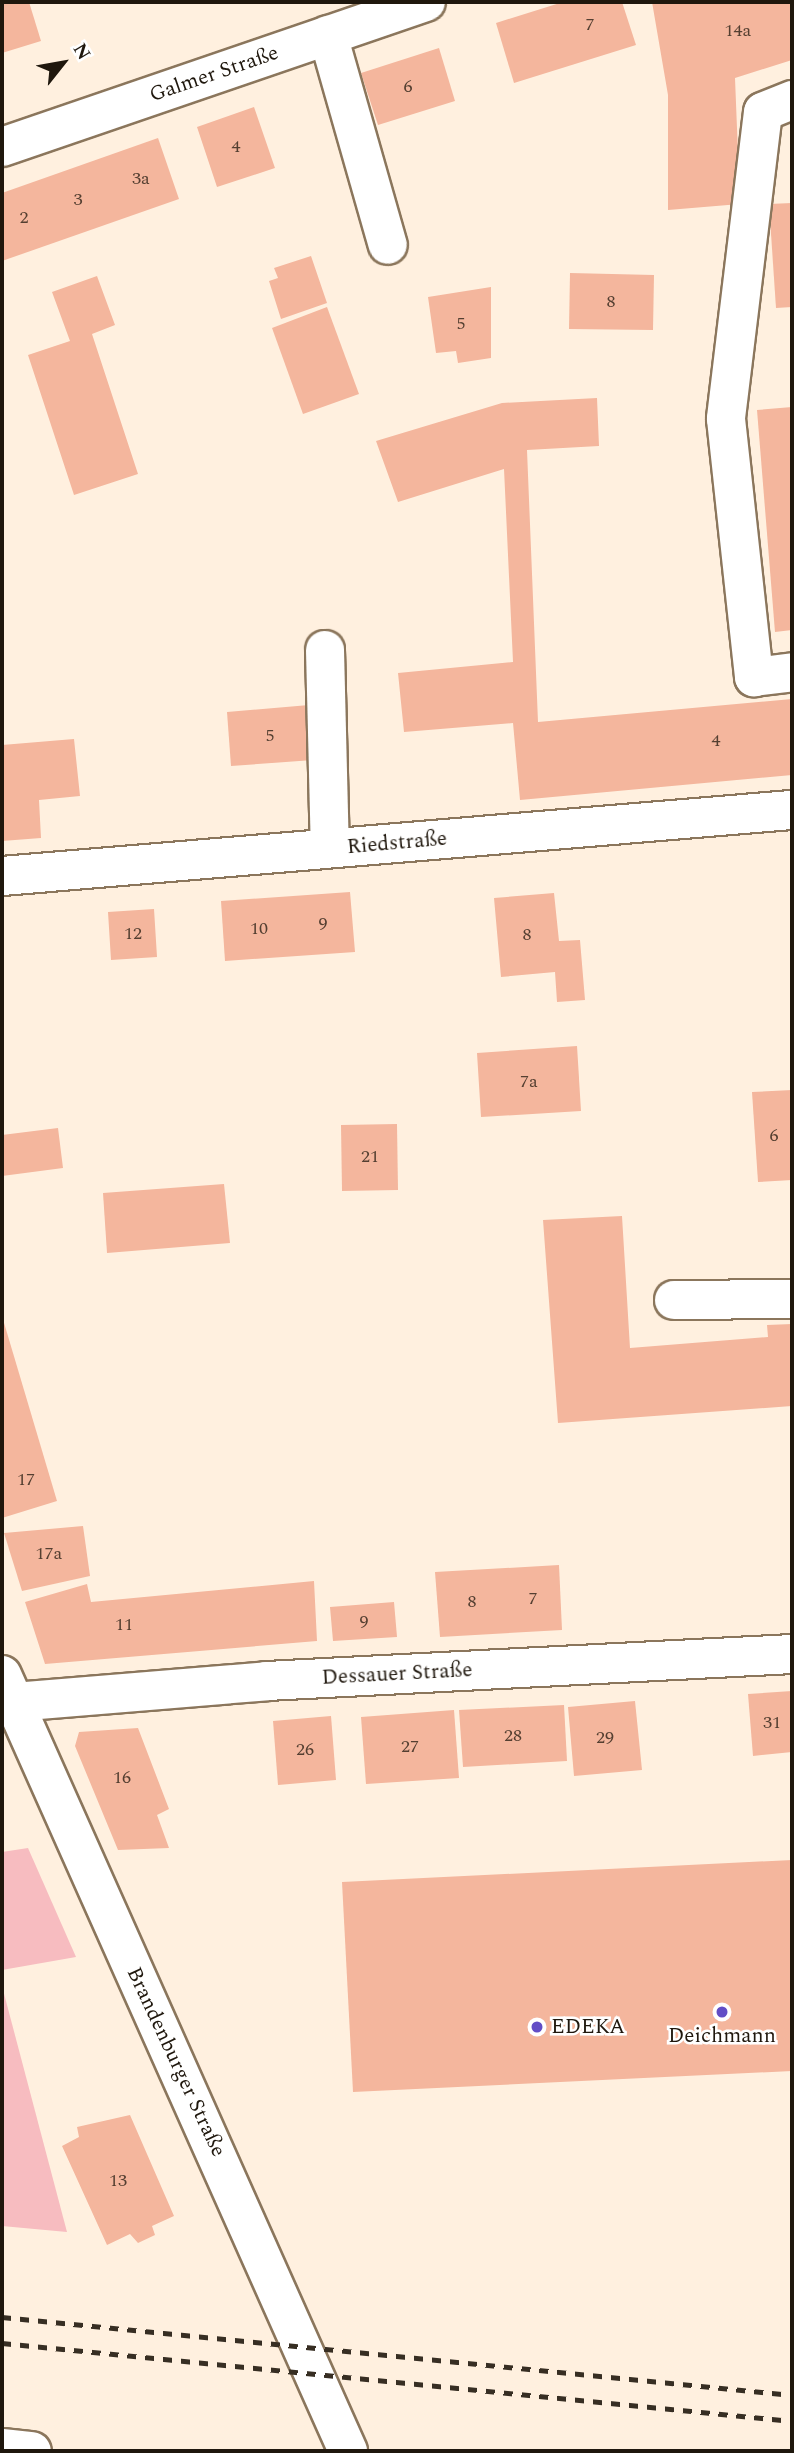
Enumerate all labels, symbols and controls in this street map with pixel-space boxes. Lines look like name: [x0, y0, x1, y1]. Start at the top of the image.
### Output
house number: 7: [586, 14, 594, 36]
house number: 14a: [725, 20, 751, 42]
north arrow: [28, 28, 98, 98]
text: N: [65, 38, 98, 66]
street label: Galmer Straße: [146, 40, 282, 108]
house number: 6: [404, 76, 412, 98]
house number: 4: [232, 136, 240, 158]
house number: 3a: [132, 168, 150, 190]
house number: 3: [74, 189, 82, 211]
house number: 2: [20, 207, 28, 229]
house number: 8: [607, 291, 615, 313]
house number: 5: [457, 313, 465, 335]
house number: 5: [266, 725, 274, 747]
house number: 4: [712, 730, 720, 752]
street label: Riedstraße: [346, 826, 448, 860]
house number: 9: [319, 913, 327, 935]
house number: 10: [250, 918, 268, 940]
house number: 12: [124, 923, 142, 945]
house number: 8: [523, 924, 531, 946]
house number: 7a: [520, 1071, 538, 1093]
house number: 6: [770, 1125, 778, 1147]
house number: 21: [361, 1146, 379, 1168]
house number: 17: [17, 1469, 35, 1491]
house number: 17a: [36, 1543, 62, 1565]
house number: 7: [529, 1588, 537, 1610]
house number: 8: [468, 1591, 476, 1613]
house number: 9: [360, 1611, 368, 1633]
house number: 11: [115, 1614, 133, 1636]
street label: Dessauer Straße: [321, 1657, 473, 1691]
house number: 31: [763, 1712, 781, 1734]
house number: 28: [504, 1725, 522, 1747]
house number: 29: [596, 1727, 614, 1749]
house number: 27: [401, 1736, 419, 1758]
house number: 26: [296, 1739, 314, 1761]
house number: 16: [113, 1767, 131, 1789]
street label: Brandenburger Straße: [121, 1963, 231, 2161]
marker: Deichmann: [714, 2004, 730, 2020]
place label: EDEKA: [551, 2014, 625, 2040]
marker: EDEKA: [529, 2019, 545, 2035]
place label: Deichmann: [668, 2023, 776, 2049]
house number: 13: [109, 2170, 127, 2192]

